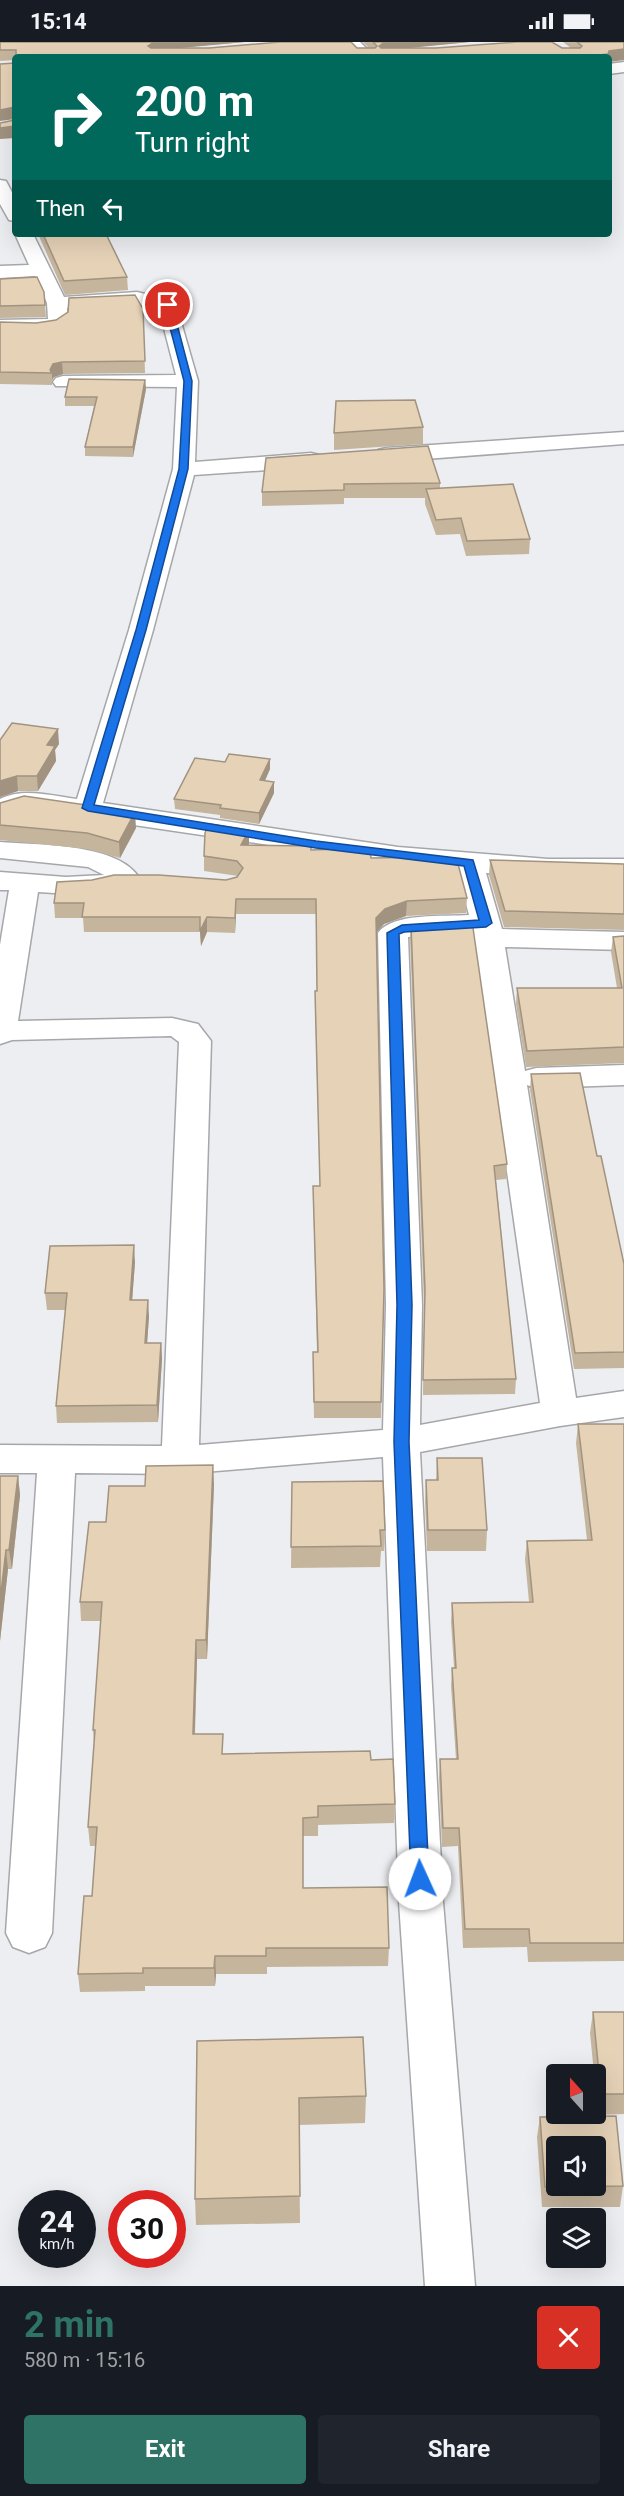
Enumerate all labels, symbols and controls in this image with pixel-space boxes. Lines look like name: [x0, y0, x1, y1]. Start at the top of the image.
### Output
text: 15:14: [30, 9, 87, 34]
text: 200 m: [135, 77, 254, 126]
icon: right: [36, 78, 114, 156]
text: Turn right: [135, 127, 250, 159]
icon: left: [97, 192, 130, 225]
text: Then: [36, 196, 85, 221]
pin: [142, 279, 193, 330]
icon: arrive: [151, 288, 184, 321]
position arrow: [388, 1847, 452, 1911]
north arrow: [546, 2064, 606, 2124]
map controls: [546, 2064, 606, 2268]
button: sound: [546, 2136, 606, 2196]
speed limit sign: 30: [108, 2190, 186, 2268]
text: 24: [40, 2204, 74, 2239]
button: layers: [546, 2208, 606, 2268]
text: km/h: [39, 2235, 75, 2253]
text: 2 min: [24, 2304, 115, 2346]
button: close: [537, 2306, 600, 2369]
text: 580 m · 15:16: [24, 2348, 145, 2372]
button: Exit: [24, 2415, 306, 2484]
button: Share: [318, 2415, 600, 2484]

